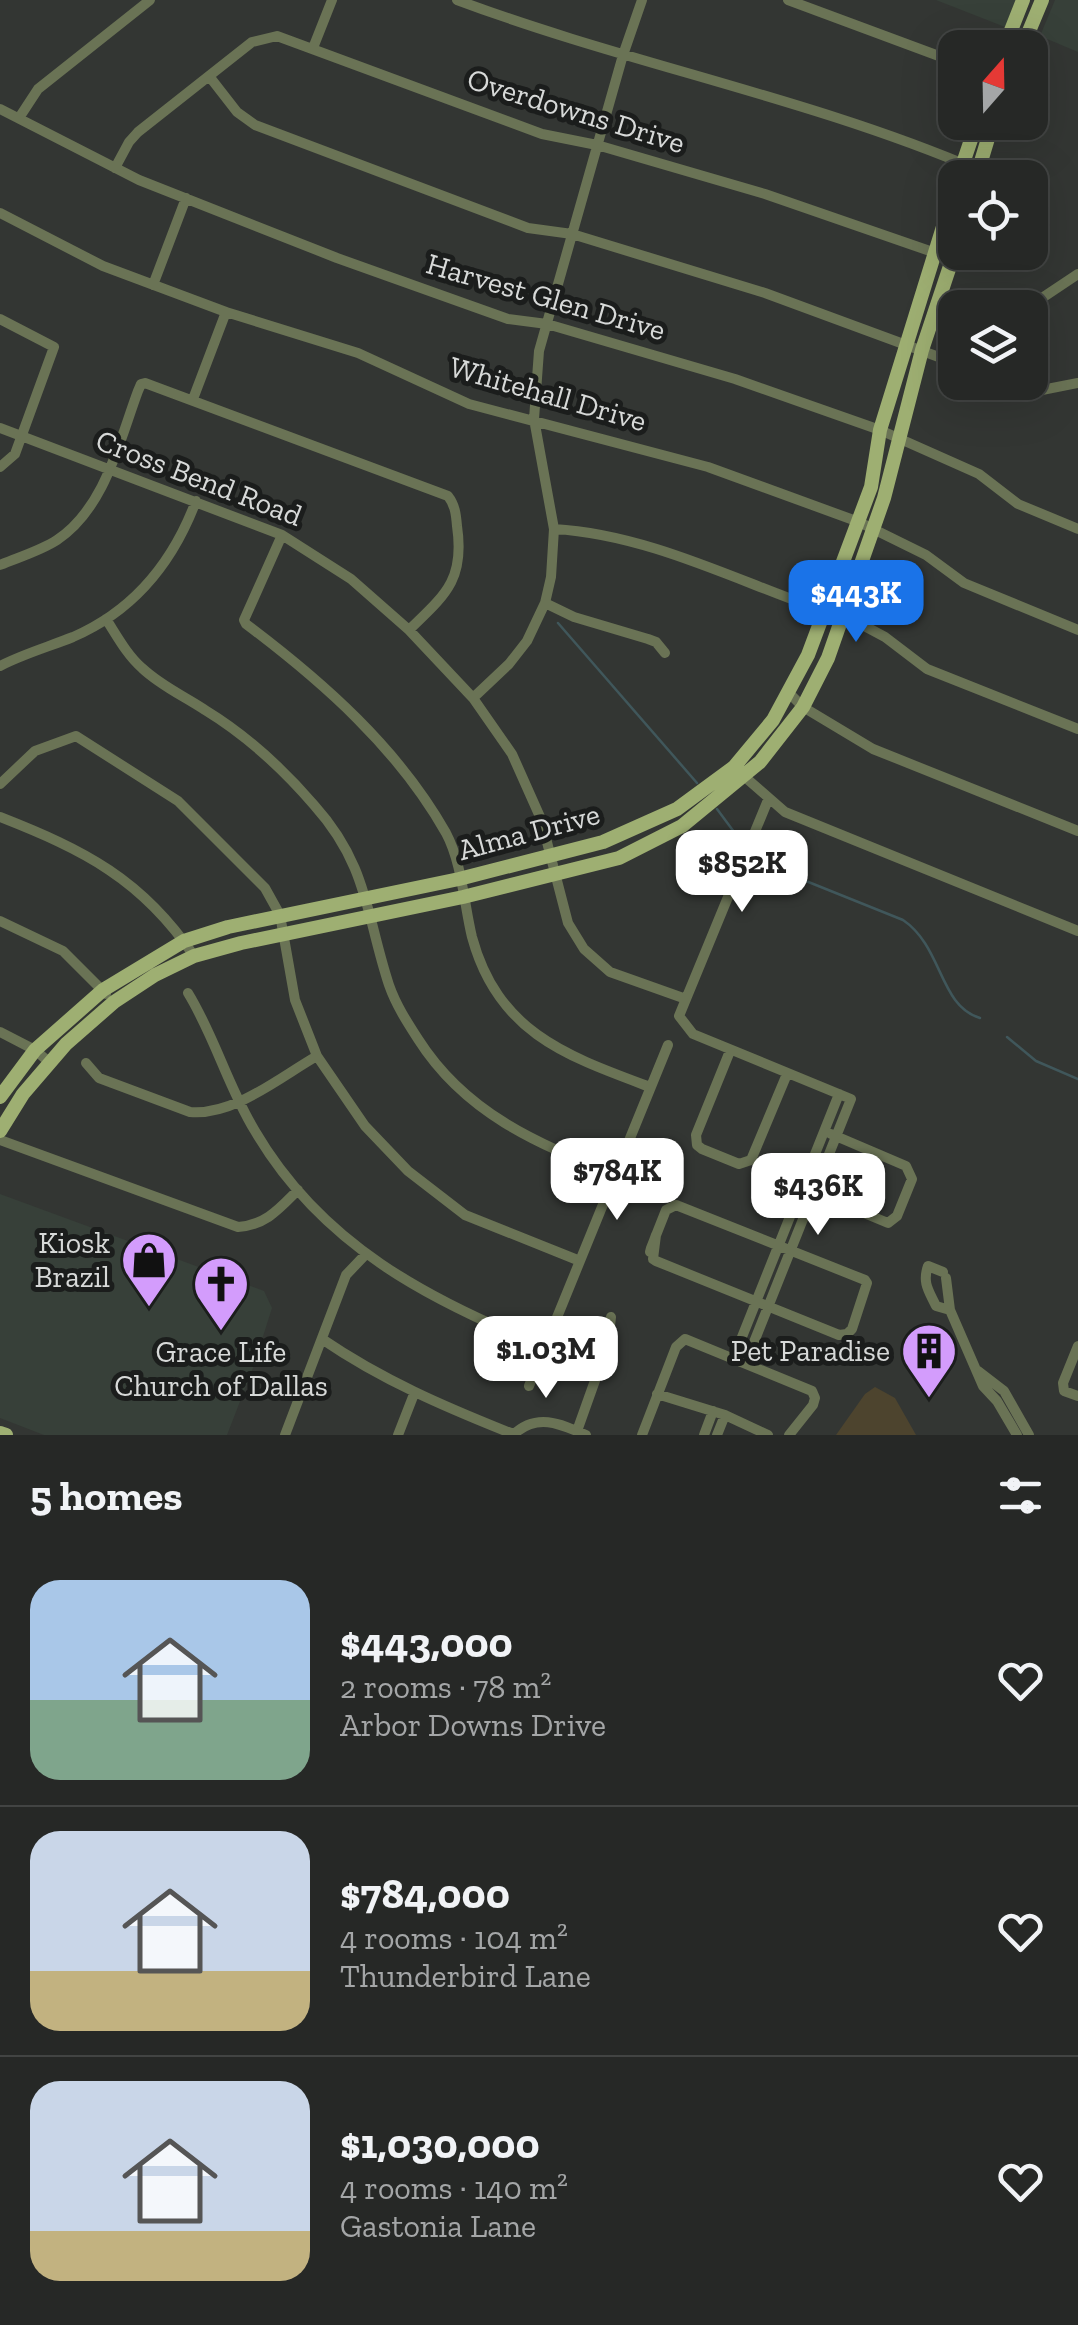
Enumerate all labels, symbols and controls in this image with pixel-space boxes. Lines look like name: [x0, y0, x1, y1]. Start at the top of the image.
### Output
north arrow: [938, 30, 1048, 140]
map controls: [938, 30, 1048, 400]
street label: Overdowns Drive: [463, 61, 689, 161]
button: locate: [938, 160, 1048, 270]
street label: Harvest Glen Drive: [422, 246, 670, 348]
button: layers: [938, 290, 1048, 400]
street label: Whitehall Drive: [445, 349, 651, 439]
street label: Cross Bend Road: [91, 422, 308, 534]
pin: $443K: [786, 560, 926, 645]
text: $443K: [811, 573, 901, 611]
street label: Alma Drive: [454, 796, 604, 868]
pin: $852K: [672, 830, 812, 915]
text: $852K: [698, 843, 786, 881]
pin: $784K: [547, 1138, 687, 1223]
text: $784K: [573, 1151, 661, 1189]
pin: $436K: [748, 1153, 888, 1238]
text: $436K: [773, 1166, 863, 1204]
place label: Kiosk Brazil: [34, 1225, 110, 1295]
shop icon: Kiosk Brazil: [119, 1230, 179, 1309]
church icon: Grace Life Church of Dallas: [191, 1254, 251, 1333]
pin: $1.03M: [465, 1316, 627, 1401]
building icon: Pet Paradise: [899, 1321, 959, 1400]
text: $1.03M: [496, 1329, 596, 1367]
place label: Pet Paradise: [731, 1333, 890, 1369]
place label: Grace Life Church of Dallas: [114, 1334, 328, 1404]
icon: filters: [993, 1468, 1048, 1523]
text: 5 homes: [30, 1470, 183, 1521]
text: $443,000: [340, 1617, 513, 1668]
icon: home: [110, 1620, 230, 1740]
icon: heart: [993, 1653, 1048, 1708]
text: 2 rooms · 78 m²: [340, 1668, 551, 1706]
text: Arbor Downs Drive: [340, 1706, 606, 1744]
text: $784,000: [340, 1868, 510, 1919]
icon: home: [110, 1871, 230, 1991]
icon: heart: [993, 1904, 1048, 1959]
text: 4 rooms · 104 m²: [340, 1919, 568, 1957]
text: Thunderbird Lane: [340, 1957, 591, 1995]
text: $1,030,000: [340, 2118, 540, 2169]
icon: home: [110, 2121, 230, 2241]
icon: heart: [993, 2154, 1048, 2209]
text: 4 rooms · 140 m²: [340, 2169, 568, 2207]
text: Gastonia Lane: [340, 2207, 536, 2245]

